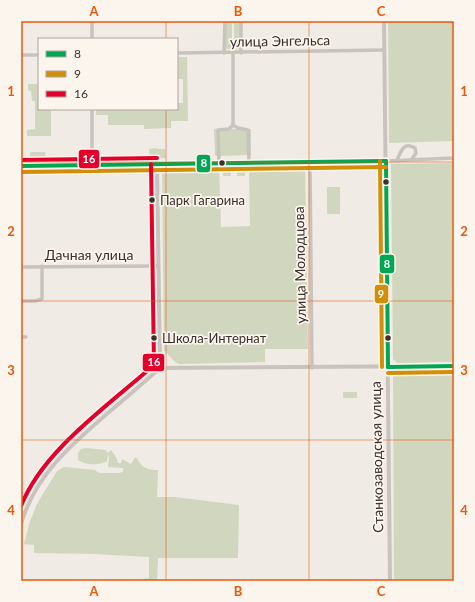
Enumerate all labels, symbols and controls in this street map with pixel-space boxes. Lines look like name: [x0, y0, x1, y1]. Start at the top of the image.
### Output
text: A: [88, 3, 99, 19]
text: B: [234, 3, 243, 19]
text: C: [377, 3, 386, 19]
street label: улица Энгельса: [230, 31, 330, 50]
legend: [38, 38, 178, 110]
text: 8: [74, 46, 81, 61]
text: 9: [74, 66, 81, 81]
text: 1: [7, 83, 15, 99]
text: 1: [460, 83, 468, 99]
text: 16: [74, 86, 88, 101]
line badge: 16: [78, 149, 100, 169]
text: 16: [83, 152, 96, 165]
line badge: 8: [196, 154, 211, 173]
text: 8: [201, 156, 207, 169]
unlabelled marker: [217, 158, 227, 168]
unlabelled marker: [381, 177, 391, 187]
place label: Парк Гагарина: [160, 192, 245, 208]
marker: Парк Гагарина: [147, 195, 157, 205]
street label: улица Молодцова: [290, 206, 309, 324]
text: 2: [7, 223, 15, 239]
text: 2: [460, 223, 468, 239]
street label: Дачная улица: [45, 246, 133, 263]
line badge: 8: [379, 254, 395, 274]
text: 8: [384, 257, 390, 270]
line badge: 9: [374, 284, 389, 304]
text: 9: [378, 287, 384, 300]
place label: Школа-Интернат: [162, 330, 267, 346]
marker: Школа-Интернат: [149, 333, 159, 343]
unlabelled marker: [383, 333, 393, 343]
line badge: 16: [142, 353, 165, 372]
text: 16: [148, 355, 161, 368]
text: 3: [7, 362, 15, 378]
text: 3: [460, 362, 468, 378]
street label: Станкозаводская улица: [367, 381, 386, 533]
text: 4: [7, 502, 15, 518]
text: 4: [460, 502, 468, 518]
text: A: [88, 583, 99, 599]
text: B: [234, 583, 243, 599]
text: C: [377, 583, 386, 599]

